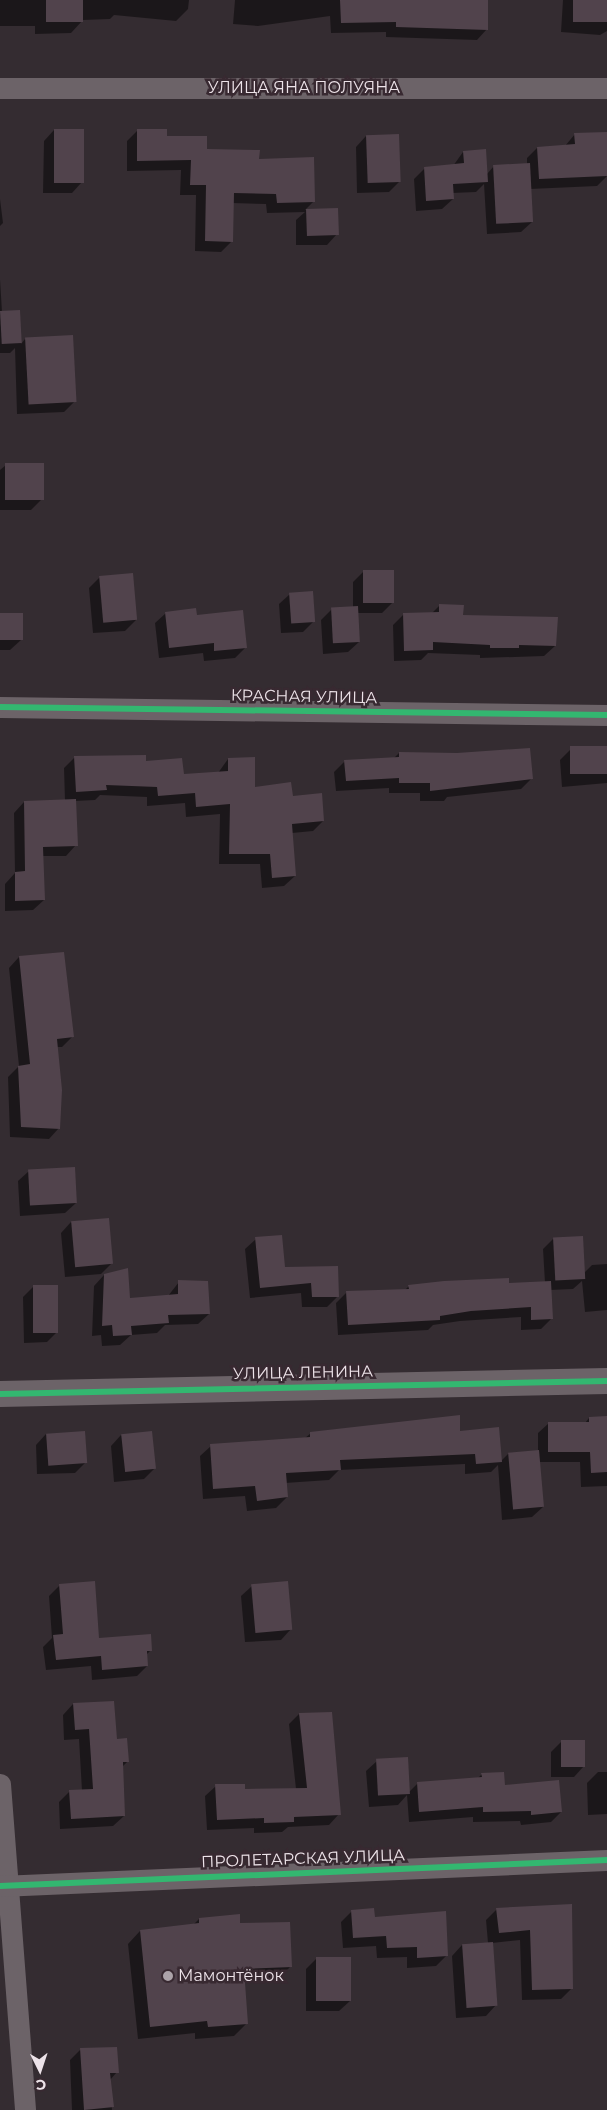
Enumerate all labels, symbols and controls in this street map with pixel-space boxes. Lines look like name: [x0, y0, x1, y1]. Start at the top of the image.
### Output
street label: УЛИЦА ЯНА ПОЛУЯНА: [208, 78, 400, 98]
street label: КРАСНАЯ УЛИЦА: [231, 686, 377, 708]
street label: УЛИЦА ЛЕНИНА: [233, 1362, 373, 1384]
street label: ПРОЛЕТАРСКАЯ УЛИЦА: [201, 1846, 405, 1872]
place label: Мамонтёнок: [178, 1966, 284, 1986]
marker: Мамонтёнок: [162, 1970, 174, 1982]
north arrow: [15, 2045, 65, 2095]
text: С: [35, 2076, 47, 2094]

